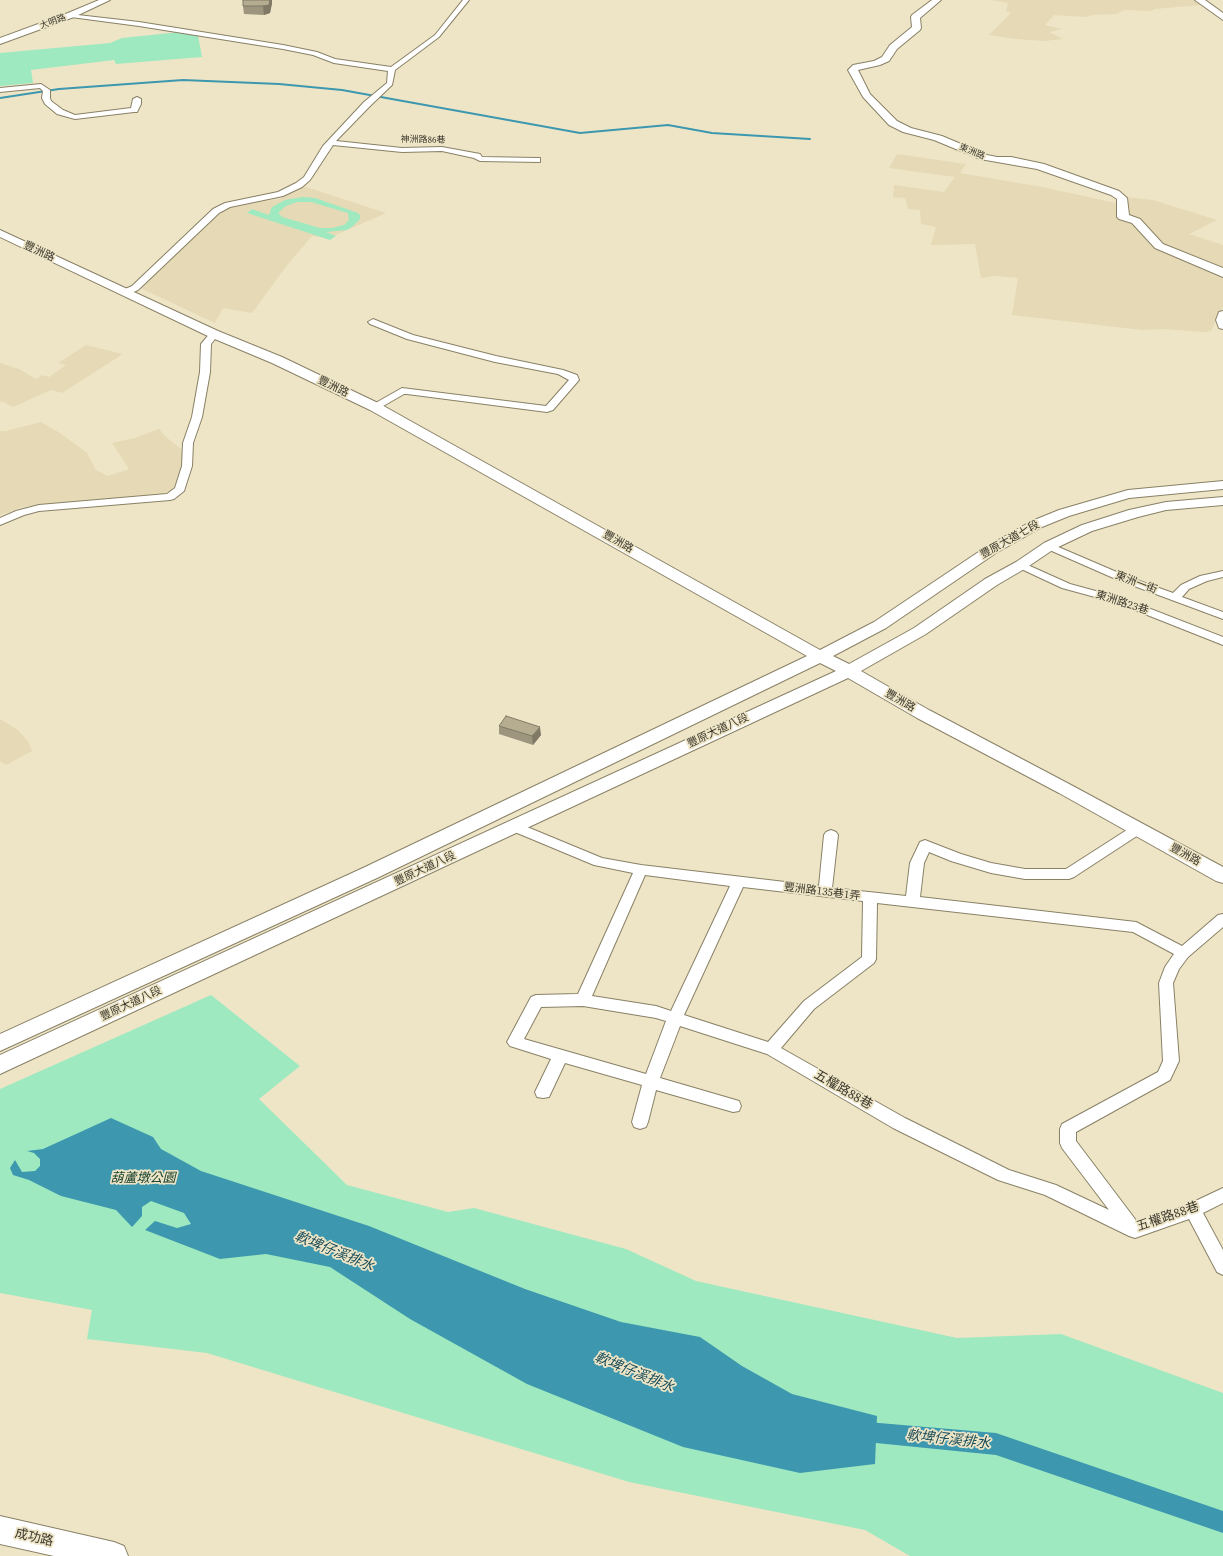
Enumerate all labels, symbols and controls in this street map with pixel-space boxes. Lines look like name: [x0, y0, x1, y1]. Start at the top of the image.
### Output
street label: 大明路: [38, 12, 68, 32]
street label: 神洲路86巷: [400, 134, 446, 146]
street label: 東洲路: [957, 142, 987, 162]
street label: 豐洲路: [21, 239, 57, 265]
street label: 豐洲路: [315, 374, 351, 400]
street label: 豐原大道七段: [978, 518, 1042, 562]
street label: 豐洲路: [600, 528, 636, 556]
street label: 東洲一街: [1113, 569, 1159, 597]
street label: 東洲路23巷: [1094, 588, 1150, 618]
street label: 豐洲路: [882, 687, 918, 715]
street label: 豐原大道八段: [685, 711, 751, 751]
street label: 豐洲路: [1167, 841, 1203, 869]
street label: 豐原大道八段: [392, 849, 458, 889]
street label: 豐洲路135巷1弄: [783, 881, 861, 903]
street label: 豐原大道八段: [98, 984, 164, 1024]
street label: 五權路88巷: [811, 1067, 875, 1113]
park label: 葫蘆墩公園: [111, 1171, 175, 1187]
street label: 五權路88巷: [1135, 1199, 1201, 1235]
water label: 軟埤仔溪排水: [292, 1228, 376, 1276]
water label: 軟埤仔溪排水: [592, 1349, 676, 1397]
water label: 軟埤仔溪排水: [905, 1427, 991, 1453]
street label: 成功路: [13, 1526, 55, 1550]

